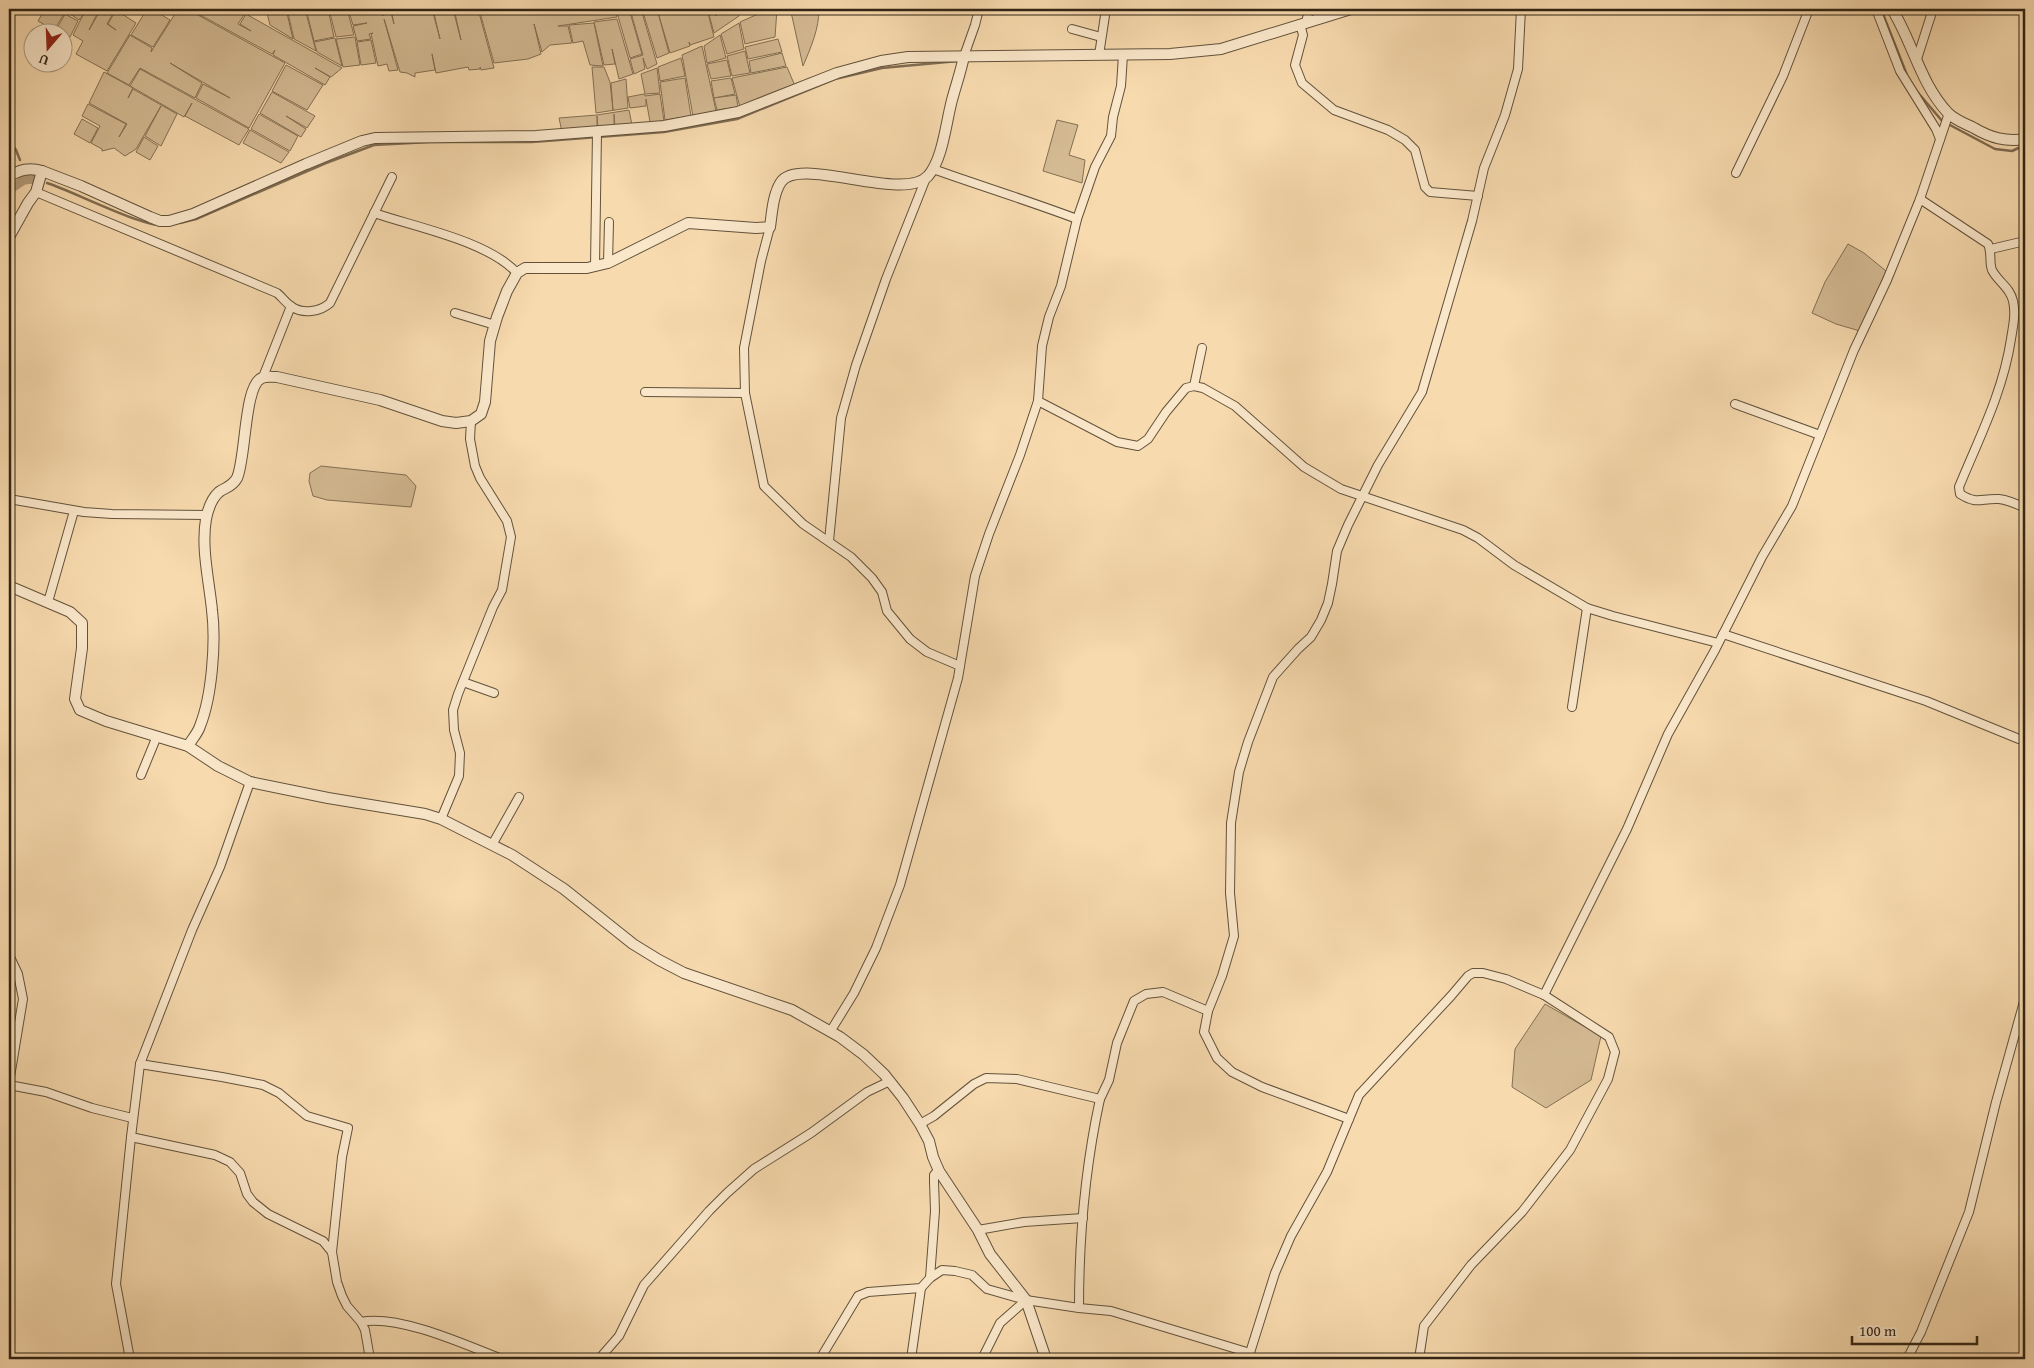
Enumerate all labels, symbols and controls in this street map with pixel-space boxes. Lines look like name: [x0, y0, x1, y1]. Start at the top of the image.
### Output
north arrow: [22, 22, 72, 72]
text: U: [36, 49, 51, 71]
scale bar: [1852, 1313, 1976, 1345]
text: 100 m: [1859, 1320, 1897, 1341]

